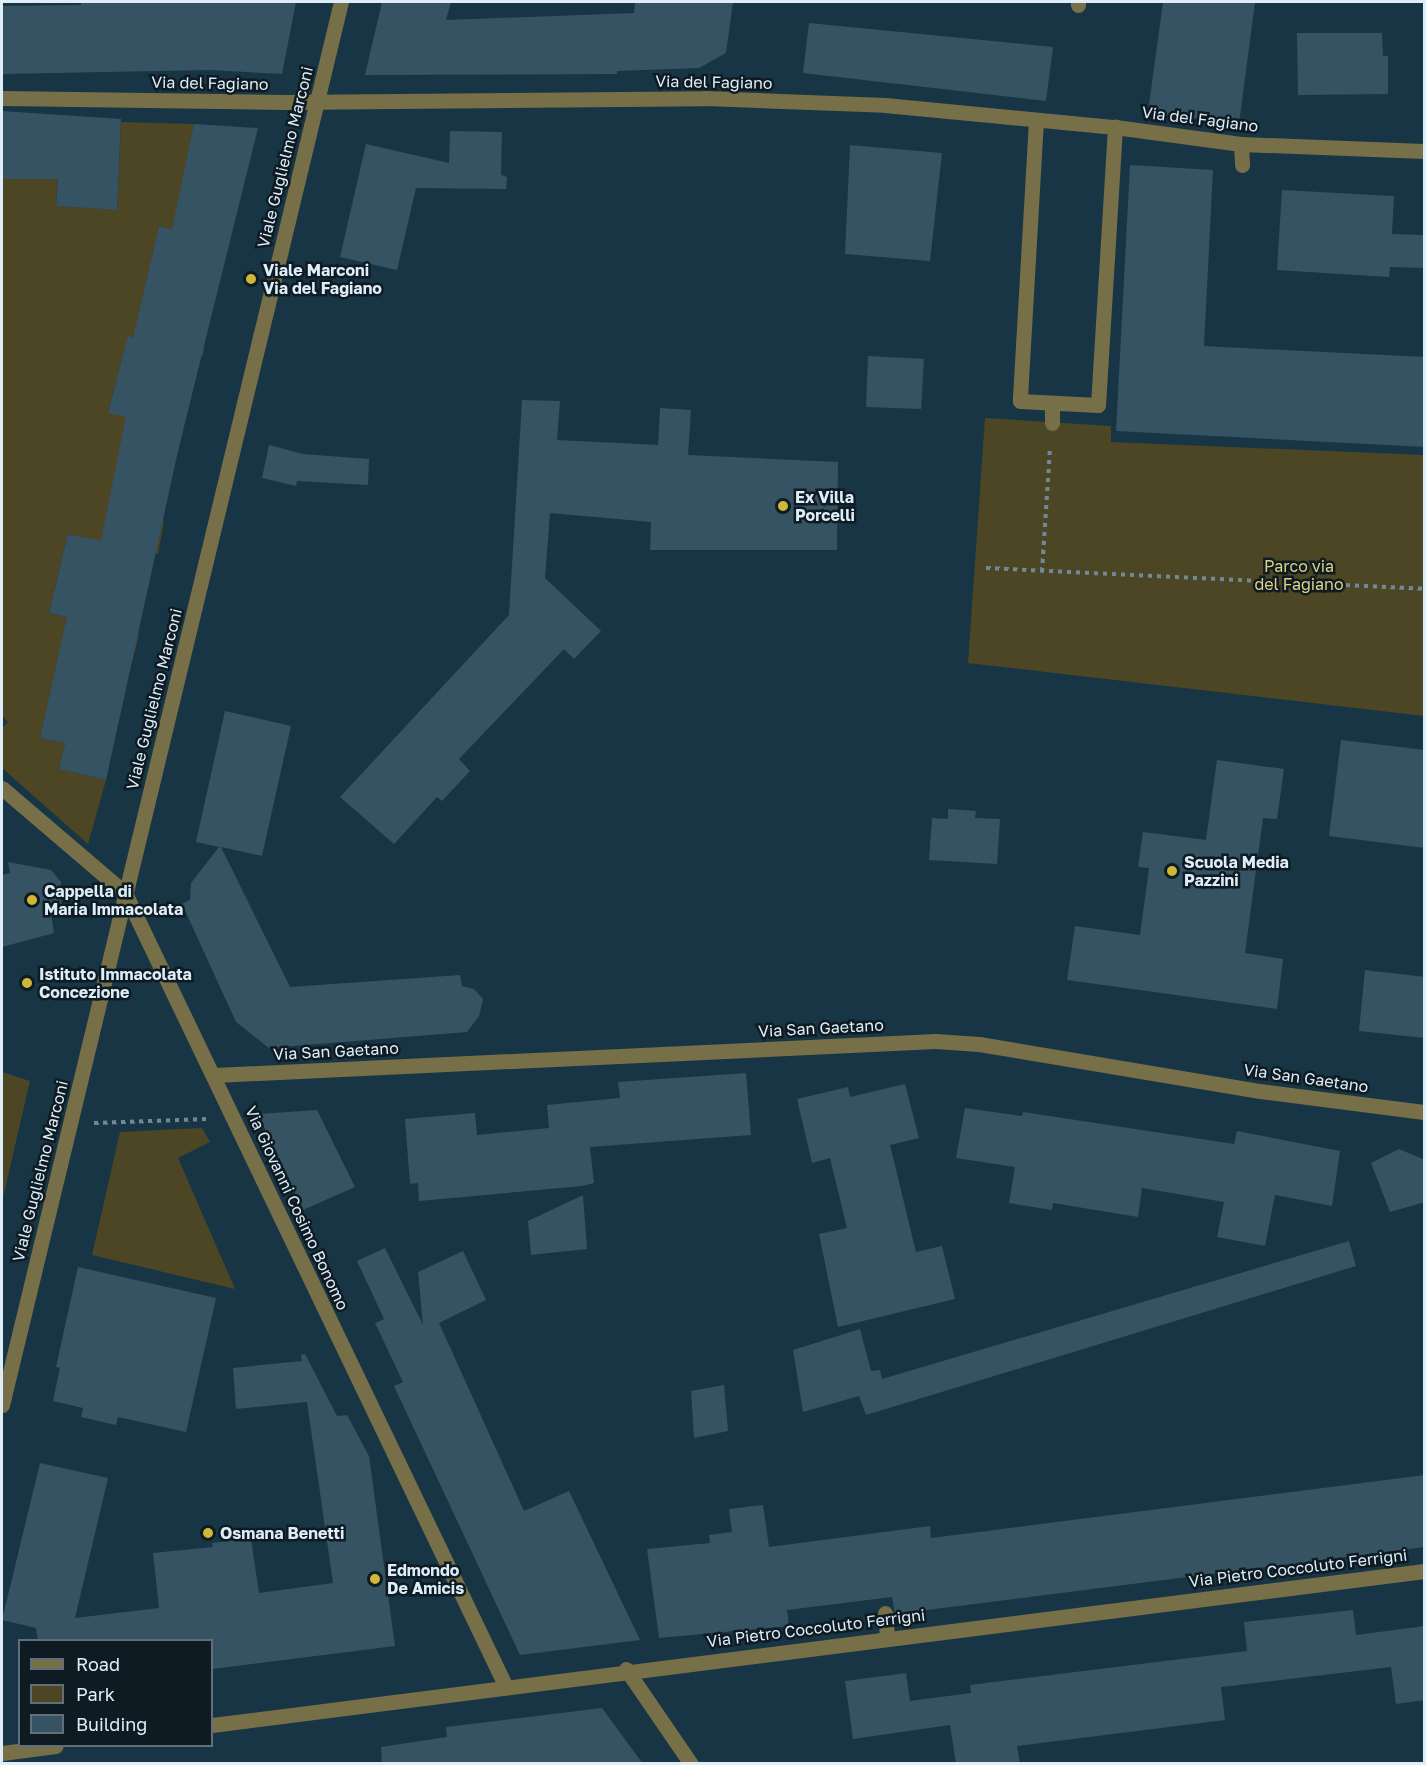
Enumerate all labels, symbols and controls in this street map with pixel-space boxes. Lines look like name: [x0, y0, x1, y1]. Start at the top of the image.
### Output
street label: Viale Guglielmo Marconi: [253, 64, 317, 250]
street label: Via del Fagiano: [655, 71, 773, 93]
street label: Via del Fagiano: [151, 72, 269, 94]
street label: Via del Fagiano: [1141, 102, 1259, 136]
place label: Viale Marconi Via del Fagiano: [263, 260, 382, 298]
marker: Viale Marconi Via del Fagiano: [244, 272, 258, 286]
place label: Ex Villa Porcelli: [795, 487, 855, 525]
marker: Ex Villa Porcelli: [776, 499, 790, 513]
park label: Parco via del Fagiano: [1254, 556, 1344, 594]
street label: Viale Guglielmo Marconi: [122, 606, 186, 792]
place label: Scuola Media Pazzini: [1184, 852, 1289, 890]
marker: Scuola Media Pazzini: [1165, 864, 1179, 878]
place label: Cappella di Maria Immacolata: [44, 881, 183, 919]
marker: Cappella di Maria Immacolata: [25, 893, 39, 907]
place label: Istituto Immacolata Concezione: [39, 964, 192, 1002]
marker: Istituto Immacolata Concezione: [20, 976, 34, 990]
street label: Via San Gaetano: [758, 1015, 884, 1041]
street label: Via San Gaetano: [273, 1038, 399, 1064]
street label: Via San Gaetano: [1242, 1060, 1370, 1096]
street label: Viale Guglielmo Marconi: [8, 1078, 72, 1264]
street label: Via Giovanni Cosimo Bonomo: [241, 1103, 353, 1313]
place label: Osmana Benetti: [220, 1523, 344, 1543]
marker: Osmana Benetti: [201, 1526, 215, 1540]
street label: Via Pietro Coccoluto Ferrigni: [1188, 1545, 1408, 1591]
place label: Edmondo De Amicis: [387, 1560, 464, 1598]
marker: Edmondo De Amicis: [368, 1572, 382, 1586]
street label: Via Pietro Coccoluto Ferrigni: [706, 1605, 926, 1651]
legend: [18, 1639, 213, 1747]
text: Road: [76, 1653, 120, 1675]
text: Park: [76, 1683, 115, 1705]
text: Building: [76, 1713, 147, 1735]

